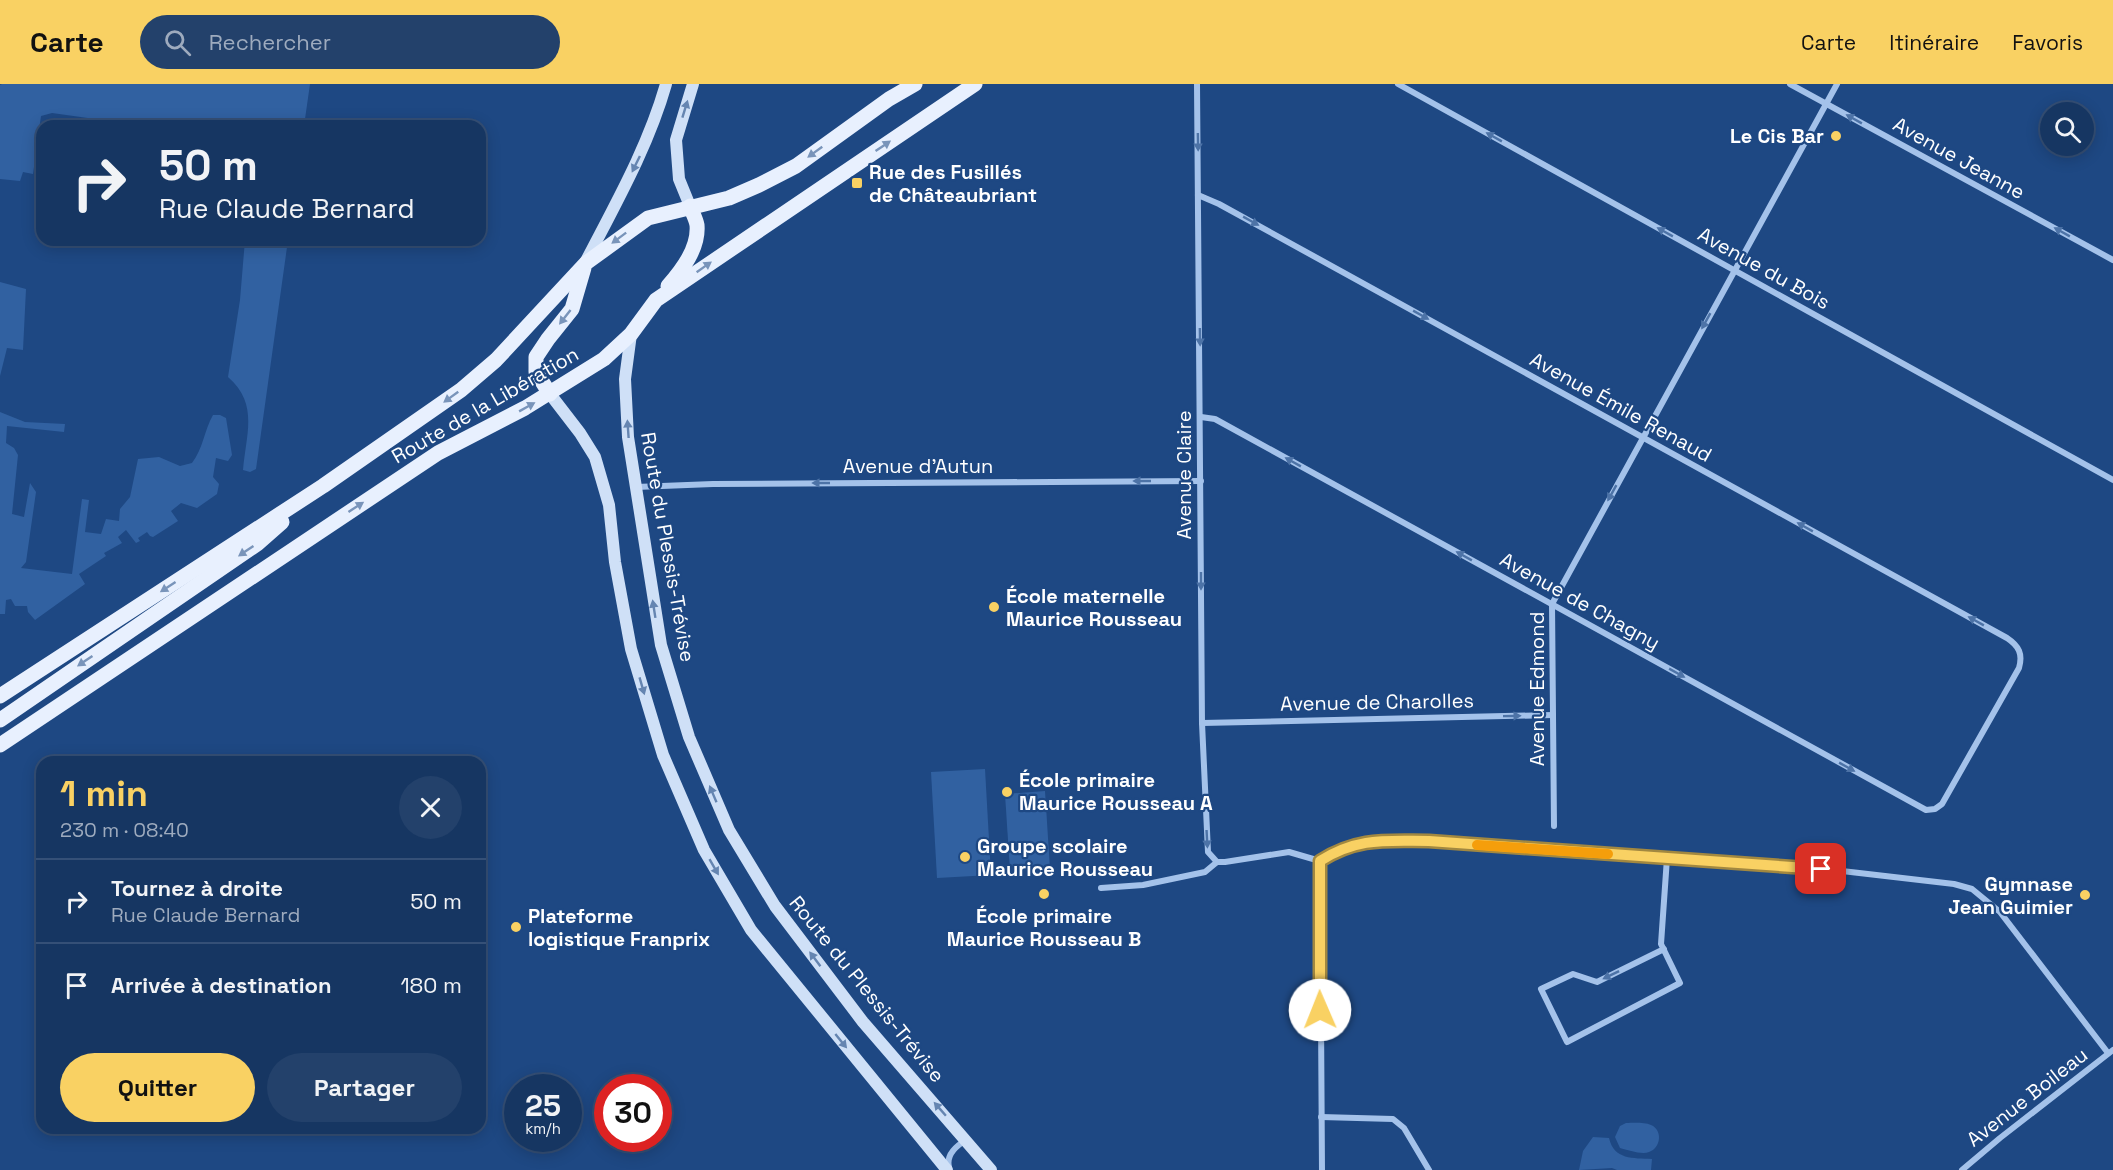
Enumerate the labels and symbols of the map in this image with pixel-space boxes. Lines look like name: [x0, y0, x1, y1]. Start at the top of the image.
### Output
one-way arrow: [681, 100, 690, 118]
street label: Avenue Jeanne: [1888, 111, 2030, 205]
one-way arrow: [1845, 114, 1862, 124]
place label: Le Cis Bar: [1730, 123, 1824, 149]
marker: Le Cis Bar: [1829, 129, 1843, 143]
one-way arrow: [1486, 132, 1503, 142]
one-way arrow: [1193, 133, 1203, 152]
one-way arrow: [875, 140, 891, 151]
one-way arrow: [807, 146, 823, 158]
one-way arrow: [631, 155, 640, 172]
place label: Rue des Fusillés de Châteaubriant: [869, 159, 1037, 208]
marker: Rue des Fusillés de Châteaubriant: [850, 176, 864, 190]
one-way arrow: [1242, 216, 1259, 226]
street label: Avenue du Bois: [1693, 221, 1835, 315]
one-way arrow: [1656, 227, 1673, 237]
one-way arrow: [2053, 227, 2070, 237]
one-way arrow: [611, 231, 626, 243]
one-way arrow: [696, 261, 712, 273]
one-way arrow: [560, 309, 572, 324]
one-way arrow: [1413, 310, 1429, 321]
one-way arrow: [1701, 313, 1711, 330]
one-way arrow: [1195, 328, 1205, 347]
street label: Route de la Libération: [387, 341, 583, 469]
street label: Avenue Émile Renaud: [1525, 346, 1717, 468]
one-way arrow: [443, 391, 459, 403]
one-way arrow: [519, 402, 536, 412]
street label: Avenue Claire: [1171, 411, 1197, 539]
one-way arrow: [623, 419, 633, 438]
street label: Route du Plessis-Trévise: [635, 430, 701, 664]
street label: Avenue d'Autun: [843, 453, 993, 479]
one-way arrow: [1284, 457, 1301, 467]
one-way arrow: [1133, 476, 1152, 486]
one-way arrow: [812, 478, 831, 488]
one-way arrow: [1607, 484, 1617, 501]
one-way arrow: [347, 502, 364, 513]
one-way arrow: [1796, 522, 1813, 532]
one-way arrow: [238, 545, 254, 556]
street label: Avenue de Chagny: [1495, 546, 1665, 656]
one-way arrow: [1455, 551, 1472, 561]
one-way arrow: [1196, 571, 1206, 590]
one-way arrow: [160, 581, 176, 592]
place label: École maternelle Maurice Rousseau: [1006, 583, 1182, 632]
one-way arrow: [650, 599, 659, 618]
marker: École maternelle Maurice Rousseau: [987, 600, 1001, 614]
street label: Avenue Edmond: [1524, 612, 1550, 766]
one-way arrow: [1967, 616, 1984, 626]
one-way arrow: [78, 655, 94, 667]
one-way arrow: [1668, 668, 1685, 678]
one-way arrow: [638, 677, 647, 695]
street label: Avenue de Charolles: [1280, 687, 1474, 717]
one-way arrow: [1503, 711, 1522, 720]
one-way arrow: [1839, 762, 1856, 772]
place label: École primaire Maurice Rousseau A: [1019, 767, 1213, 816]
one-way arrow: [708, 785, 718, 803]
marker: École primaire Maurice Rousseau A: [1000, 785, 1014, 799]
one-way arrow: [1202, 829, 1212, 848]
place label: Groupe scolaire Maurice Rousseau: [977, 833, 1153, 882]
pin: [1795, 843, 1846, 894]
marker: Groupe scolaire Maurice Rousseau: [958, 850, 972, 864]
one-way arrow: [709, 859, 720, 875]
place label: Gymnase Jean Guimier: [1948, 871, 2073, 920]
marker: École primaire Maurice Rousseau B: [1037, 887, 1051, 901]
marker: Gymnase Jean Guimier: [2078, 888, 2092, 902]
street label: Route du Plessis-Trévise: [784, 890, 950, 1088]
place label: Plateforme logistique Franprix: [528, 903, 710, 952]
place label: École primaire Maurice Rousseau B: [947, 903, 1141, 952]
marker: Plateforme logistique Franprix: [509, 920, 523, 934]
one-way arrow: [810, 952, 822, 967]
one-way arrow: [1602, 970, 1620, 980]
position arrow: [1288, 978, 1352, 1042]
one-way arrow: [835, 1033, 848, 1049]
street label: Avenue Boileau: [1961, 1042, 2093, 1152]
speed limit sign: 30: [594, 1074, 672, 1152]
one-way arrow: [934, 1102, 947, 1117]

